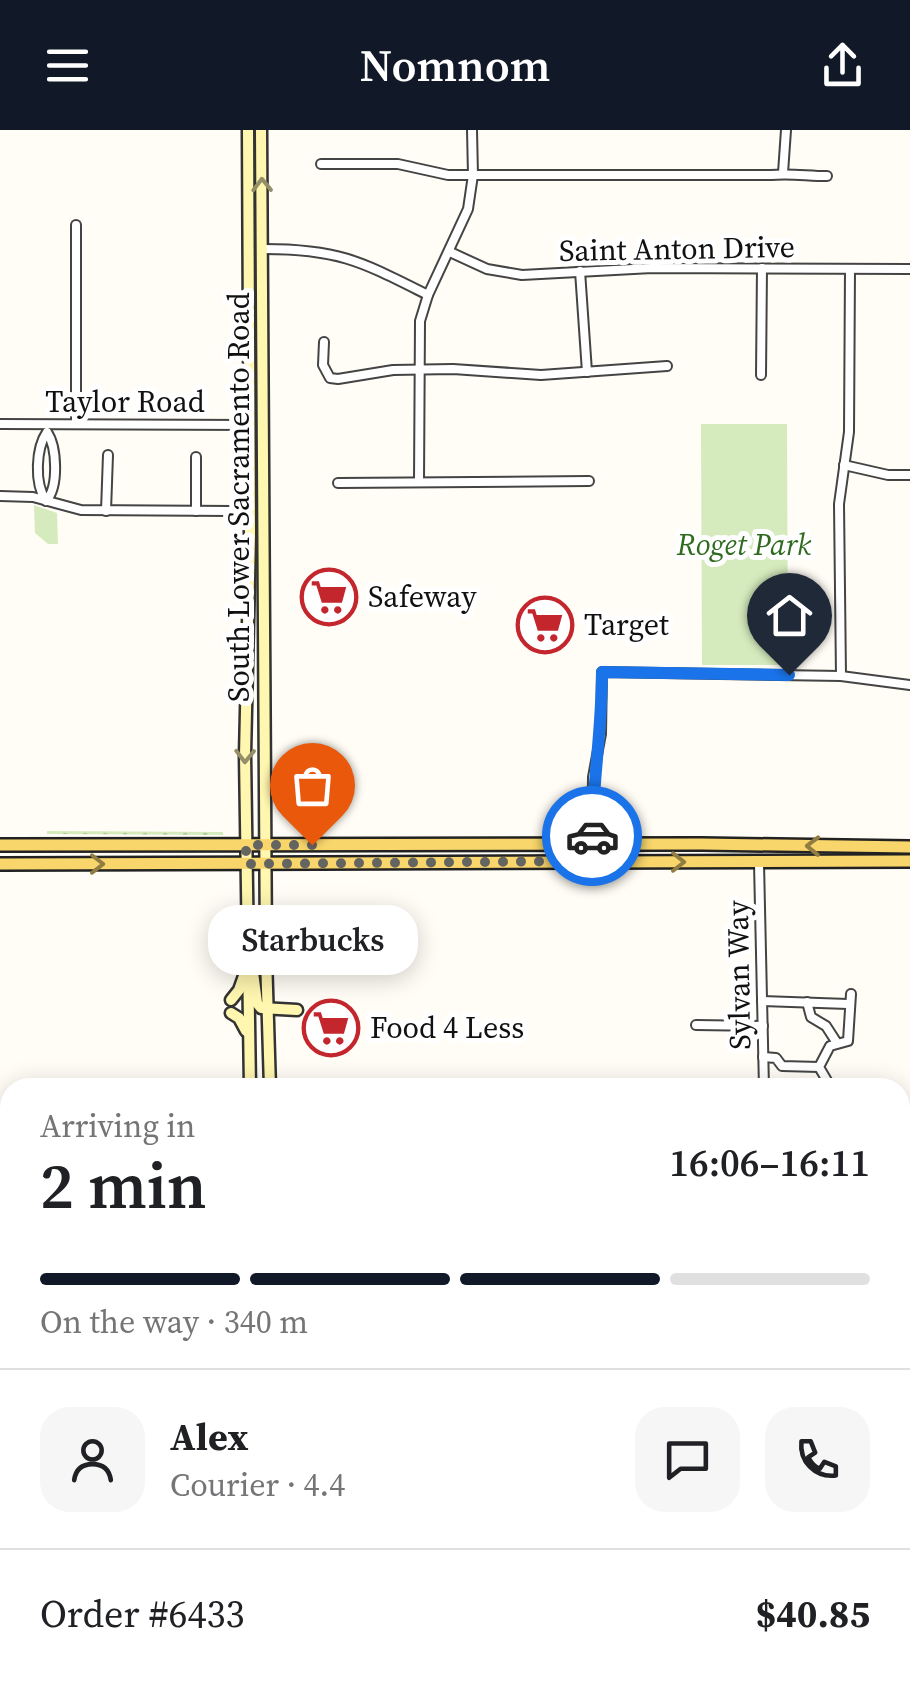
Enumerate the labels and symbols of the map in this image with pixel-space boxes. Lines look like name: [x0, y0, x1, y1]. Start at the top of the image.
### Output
one-way arrow: [252, 177, 273, 193]
street label: Saint Anton Drive: [559, 226, 795, 271]
street label: South Lower Sacramento Road: [218, 292, 259, 702]
street label: Taylor Road: [45, 381, 205, 422]
park label: Roget Park: [676, 524, 812, 565]
supermarket icon: Safeway: [299, 567, 359, 627]
pin: [747, 573, 832, 676]
place label: Safeway: [368, 576, 477, 617]
supermarket icon: Target: [515, 595, 575, 655]
place label: Target: [584, 604, 669, 645]
pin: [270, 743, 355, 846]
one-way arrow: [234, 748, 256, 764]
courier: [542, 786, 642, 886]
one-way arrow: [804, 836, 820, 857]
one-way arrow: [670, 851, 686, 873]
one-way arrow: [90, 853, 106, 875]
street label: Sylvan Way: [717, 899, 760, 1050]
callout: Starbucks: [207, 905, 417, 975]
supermarket icon: Food 4 Less: [301, 998, 361, 1058]
place label: Food 4 Less: [370, 1007, 524, 1048]

